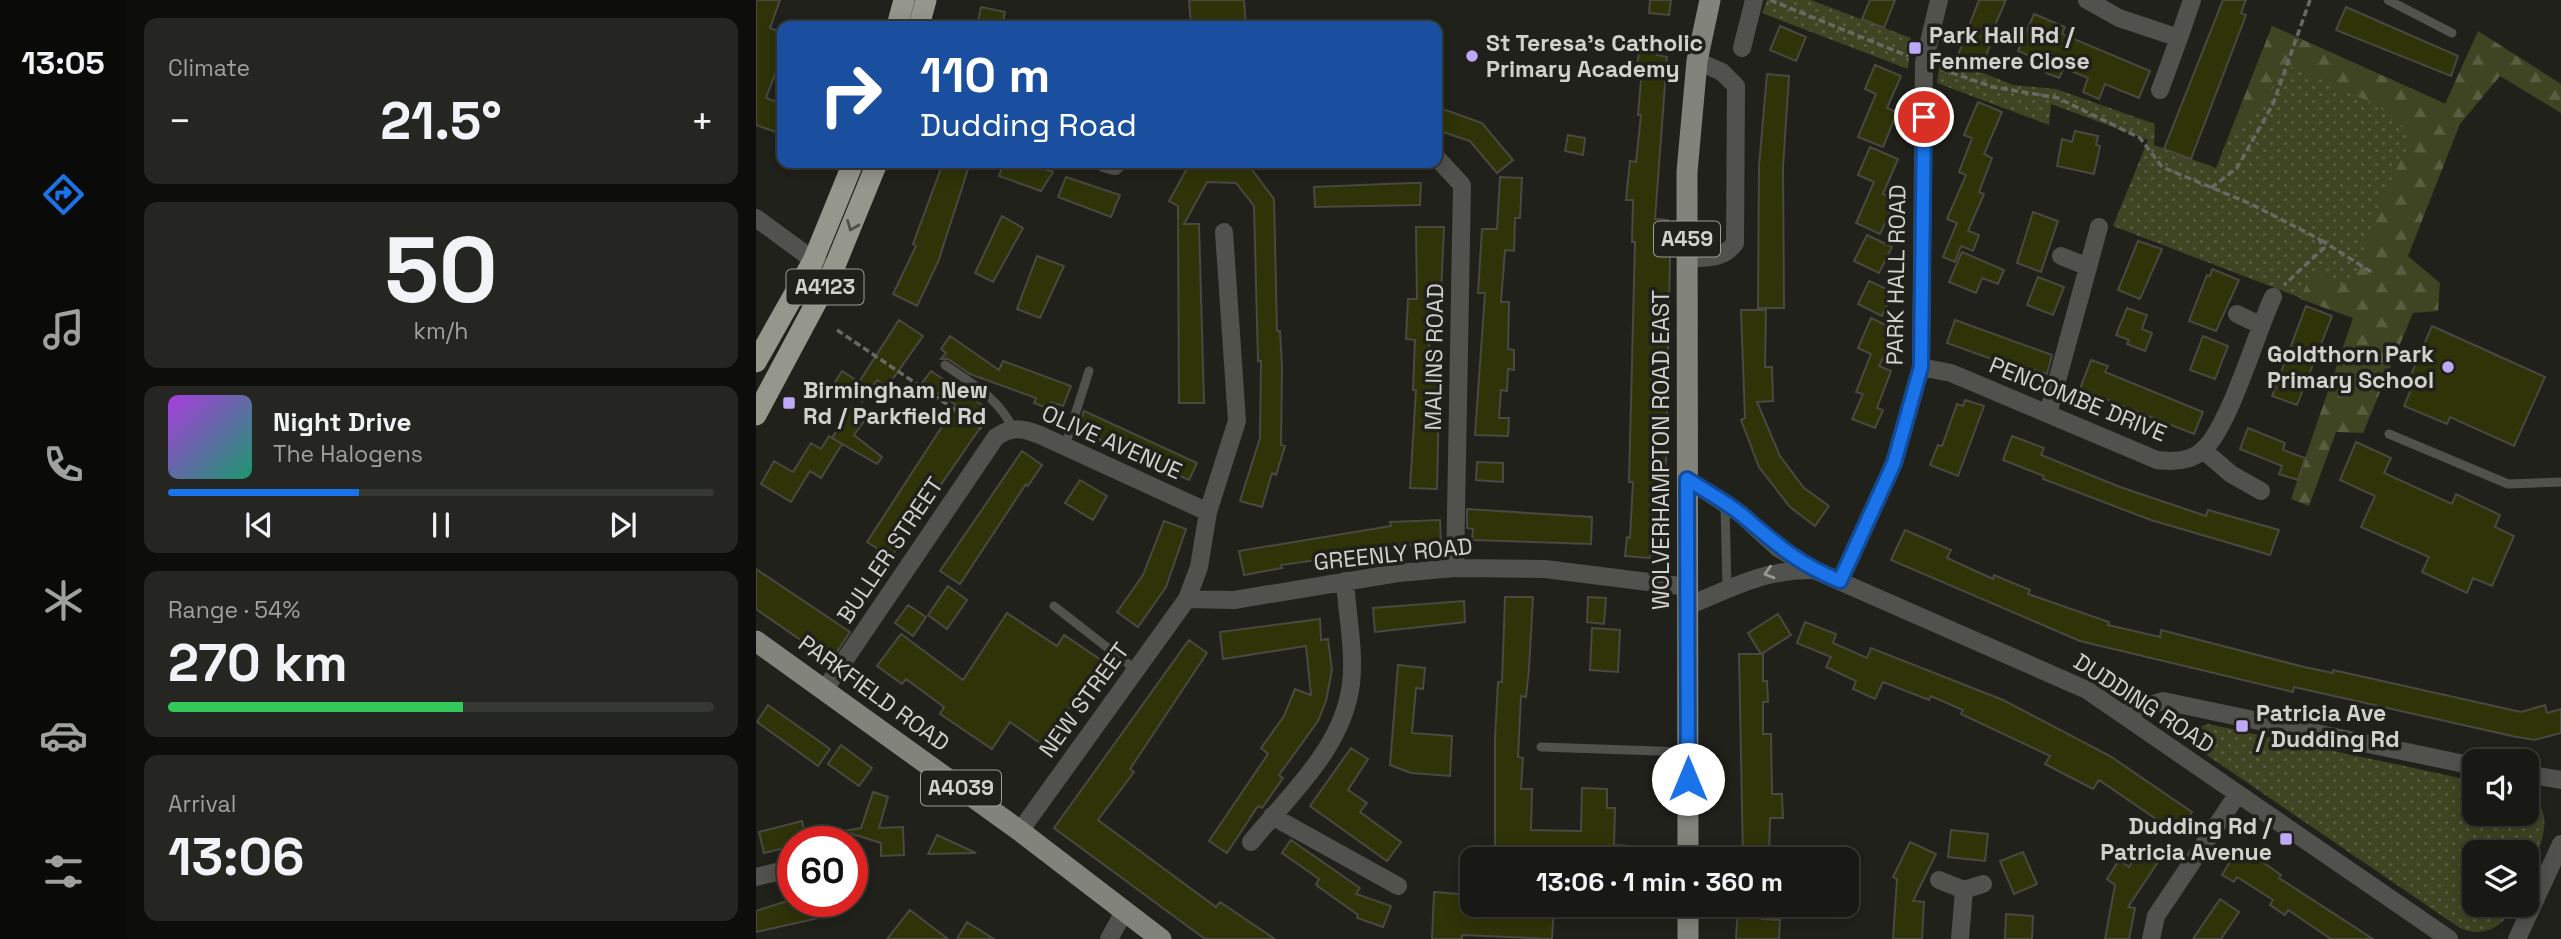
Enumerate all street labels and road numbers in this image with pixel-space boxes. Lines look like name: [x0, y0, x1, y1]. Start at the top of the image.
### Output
street label: PARK HALL ROAD: [1879, 184, 1913, 366]
road number: A459: [1654, 222, 1720, 256]
road number: A4123: [787, 270, 864, 304]
street label: MALINS ROAD: [1418, 283, 1450, 431]
street label: WOLVERHAMPTON ROAD EAST: [1646, 290, 1676, 610]
street label: PENCOMBE DRIVE: [1985, 350, 2171, 448]
street label: OLIVE AVENUE: [1037, 398, 1187, 486]
street label: BULLER STREET: [830, 471, 950, 629]
street label: GREENLY ROAD: [1312, 531, 1474, 577]
street label: PARKFIELD ROAD: [793, 628, 955, 758]
street label: NEW STREET: [1032, 637, 1136, 763]
street label: DUDDING ROAD: [2068, 646, 2220, 760]
road number: A4039: [921, 770, 1001, 806]

